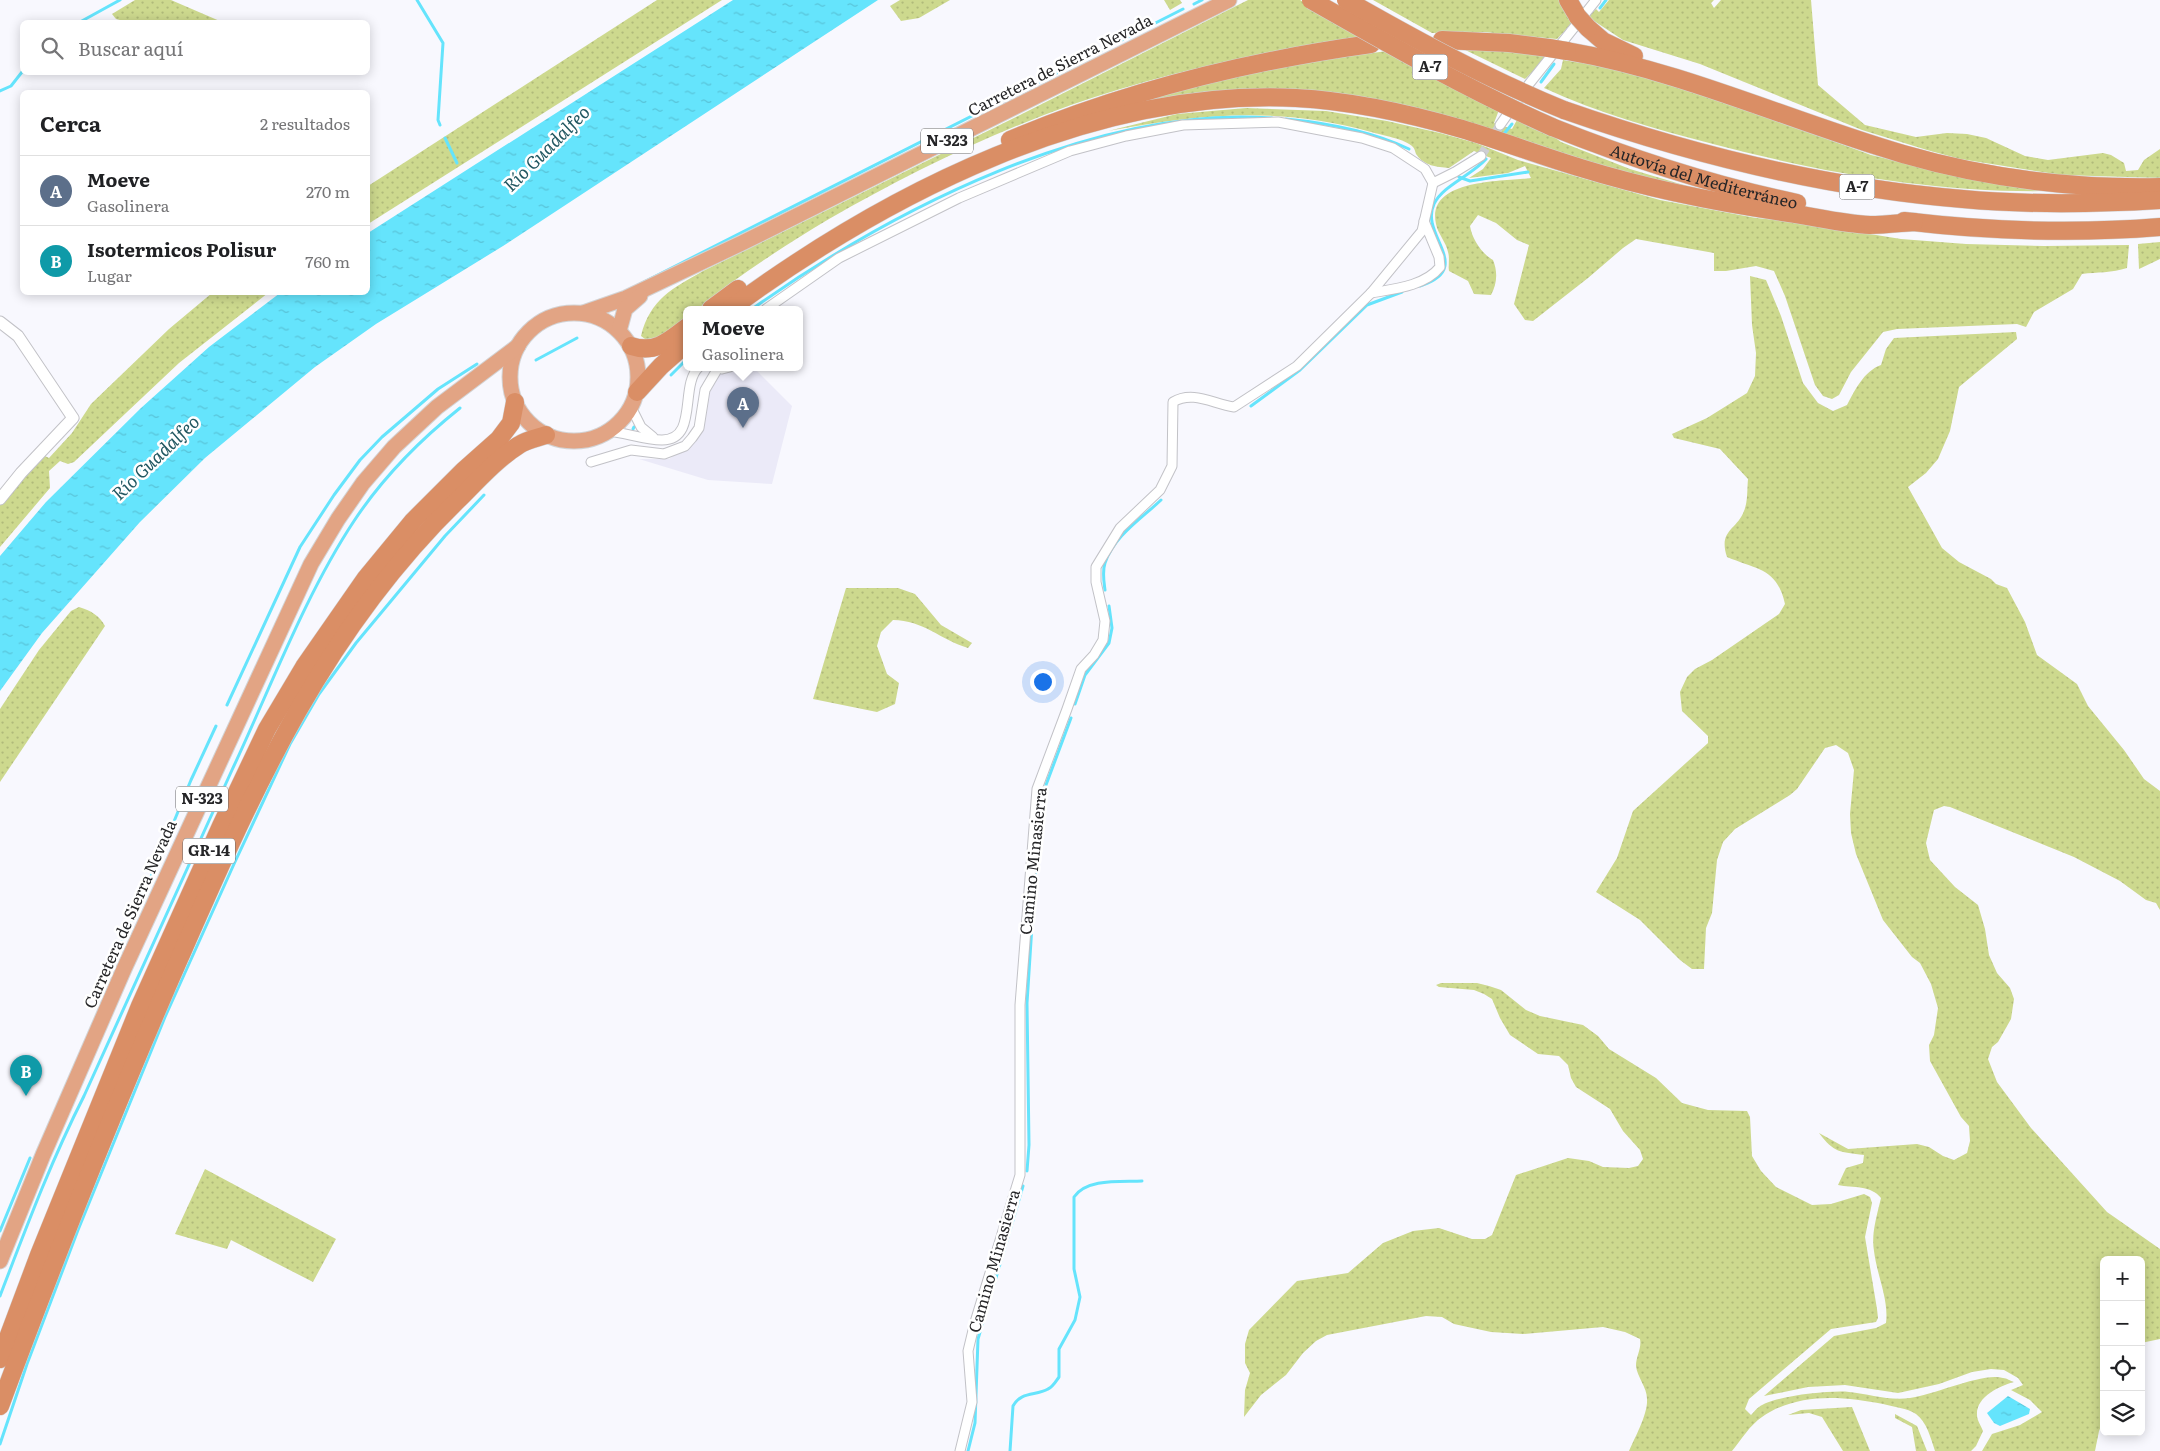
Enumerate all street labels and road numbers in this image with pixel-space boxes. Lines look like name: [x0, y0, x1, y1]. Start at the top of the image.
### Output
street label: Carretera de Sierra Nevada: [963, 7, 1156, 121]
road number: A-7: [1412, 54, 1448, 80]
road number: N-323: [921, 128, 973, 154]
street label: Autovía del Mediterráneo: [1607, 137, 1800, 214]
road number: A-7: [1840, 174, 1874, 200]
road number: N-323: [176, 786, 228, 812]
street label: Camino Minasierra: [1012, 786, 1052, 936]
street label: Carretera de Sierra Nevada: [77, 815, 182, 1012]
road number: GR-14: [183, 838, 235, 864]
street label: Camino Minasierra: [961, 1186, 1025, 1335]

